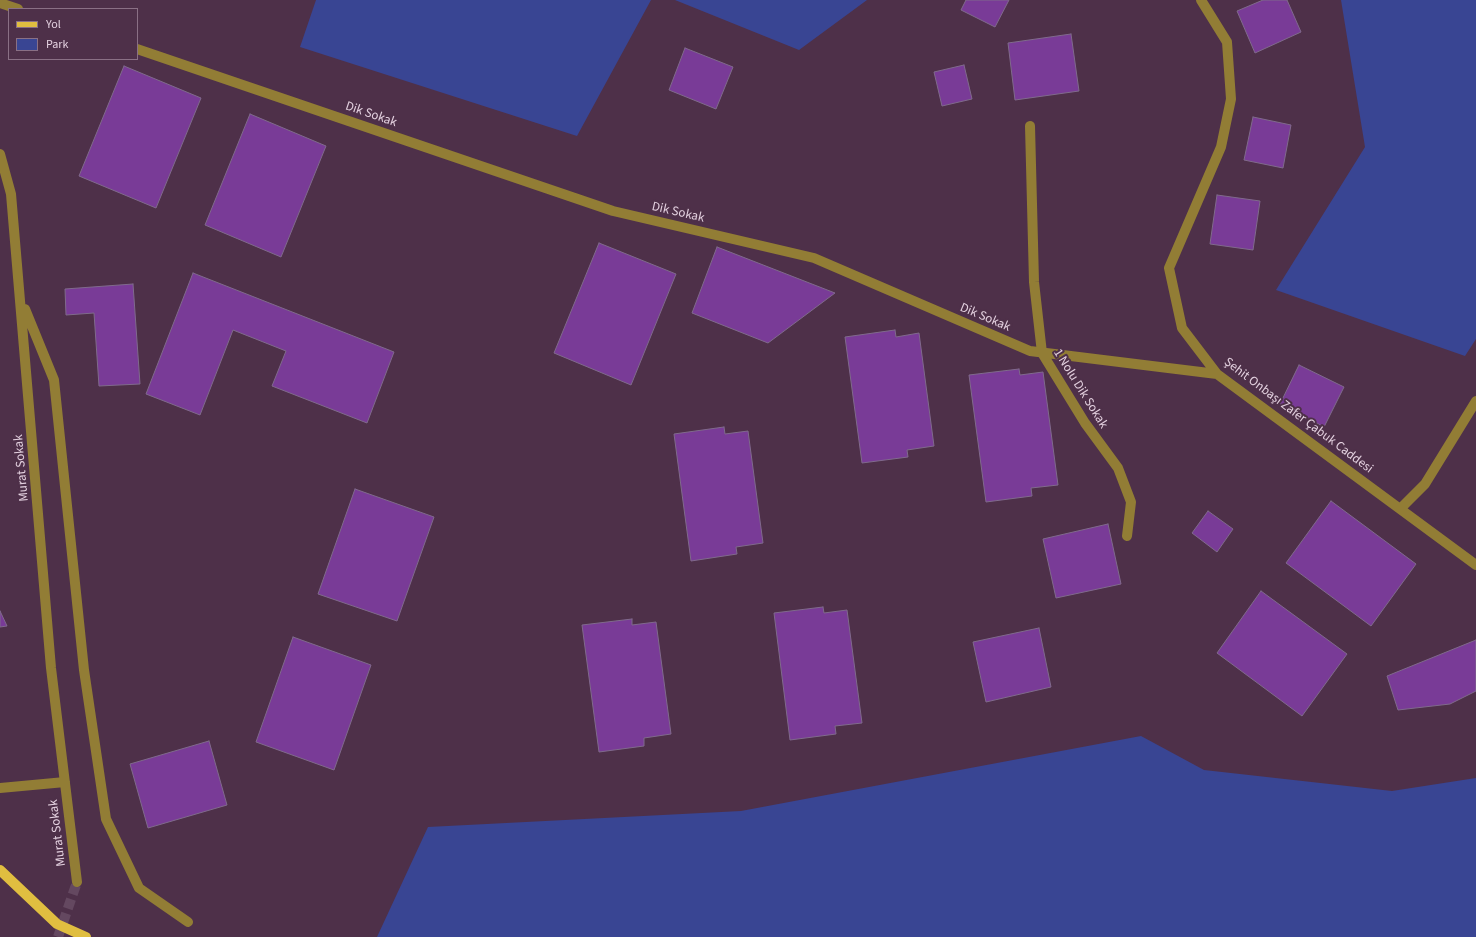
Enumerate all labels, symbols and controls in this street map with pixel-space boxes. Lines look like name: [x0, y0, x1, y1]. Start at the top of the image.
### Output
legend: [8, 8, 138, 60]
text: Yol: [46, 16, 61, 33]
text: Park: [46, 36, 68, 53]
street label: Dik Sokak: [343, 99, 399, 131]
street label: Dik Sokak: [650, 199, 706, 227]
street label: Dik Sokak: [957, 300, 1013, 336]
street label: 1 Nolu Dik Sokak: [1049, 346, 1111, 432]
street label: Şehit Onbaşı Zafer Çabuk Caddesi: [1220, 355, 1376, 477]
street label: Murat Sokak: [11, 434, 33, 502]
street label: Murat Sokak: [46, 799, 70, 867]

